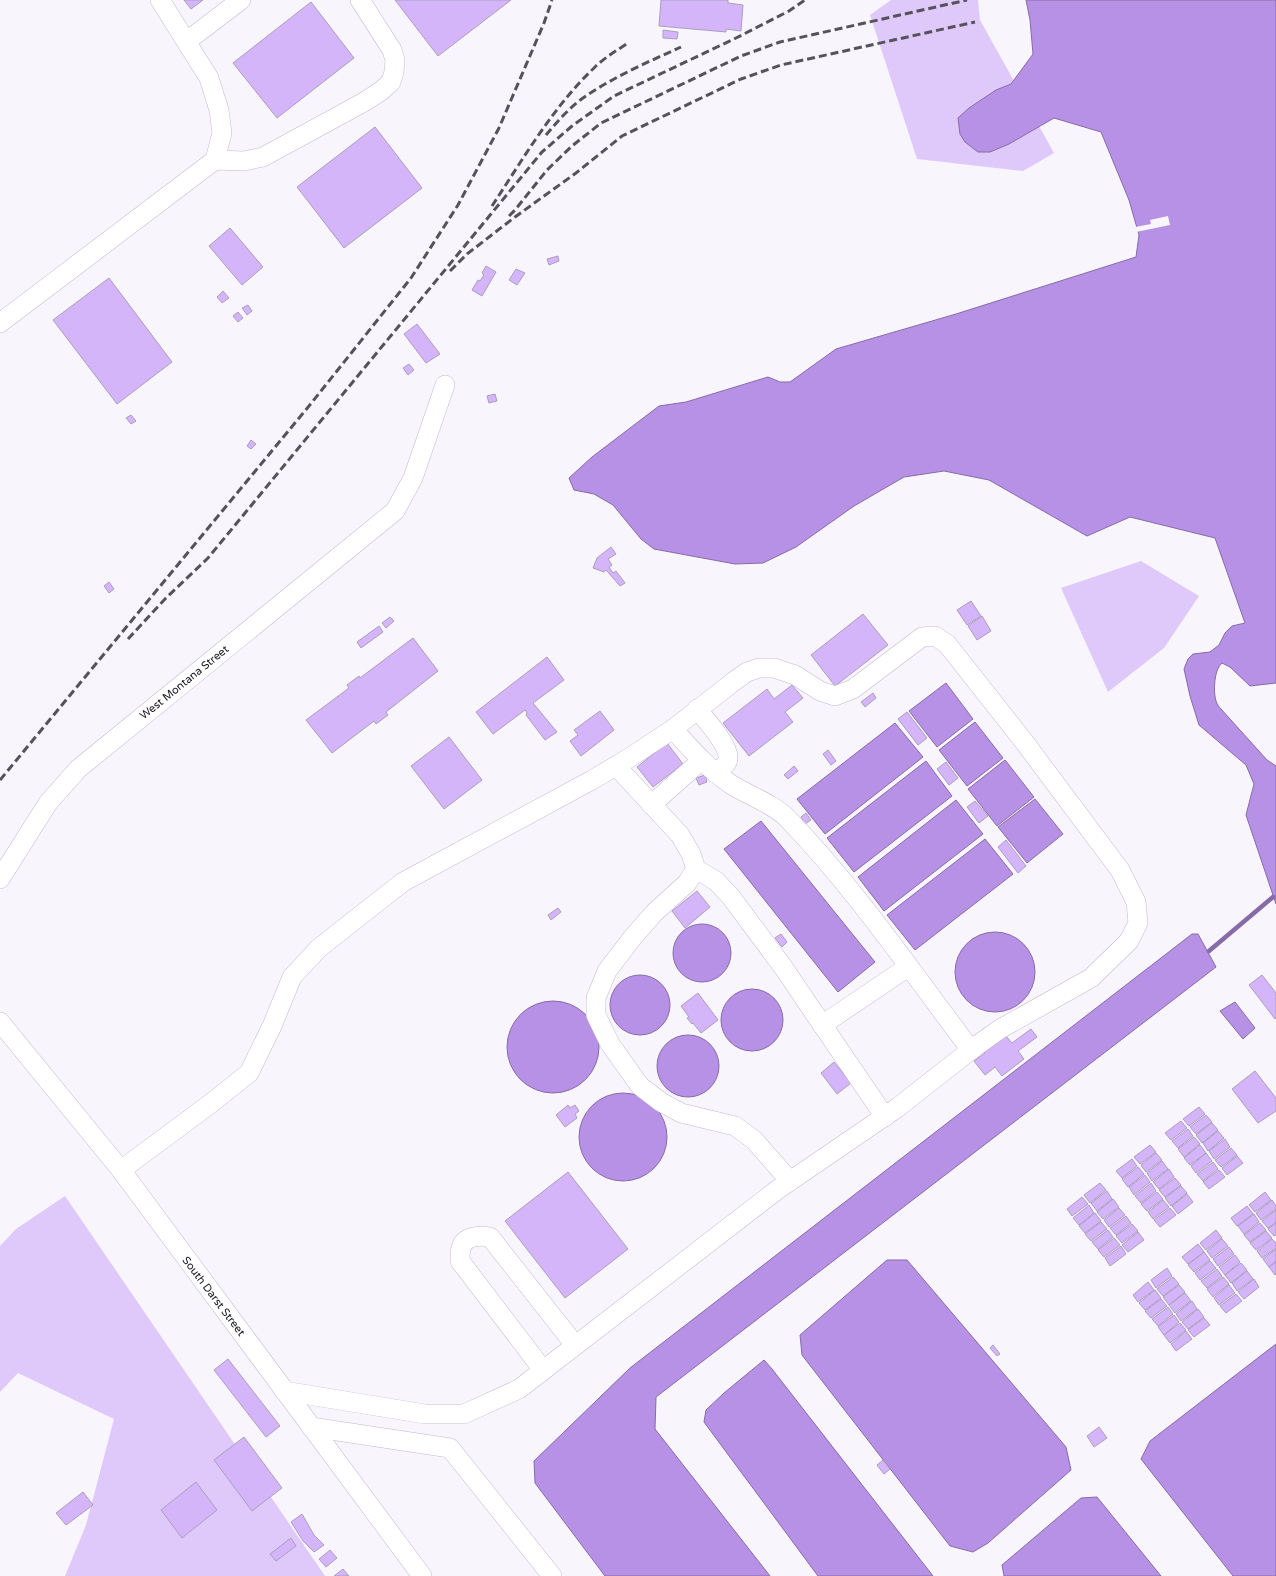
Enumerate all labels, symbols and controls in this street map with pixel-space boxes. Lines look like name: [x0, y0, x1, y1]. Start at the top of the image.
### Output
street label: West Montana Street: [137, 643, 231, 722]
street label: South Darst Street: [179, 1254, 248, 1339]

